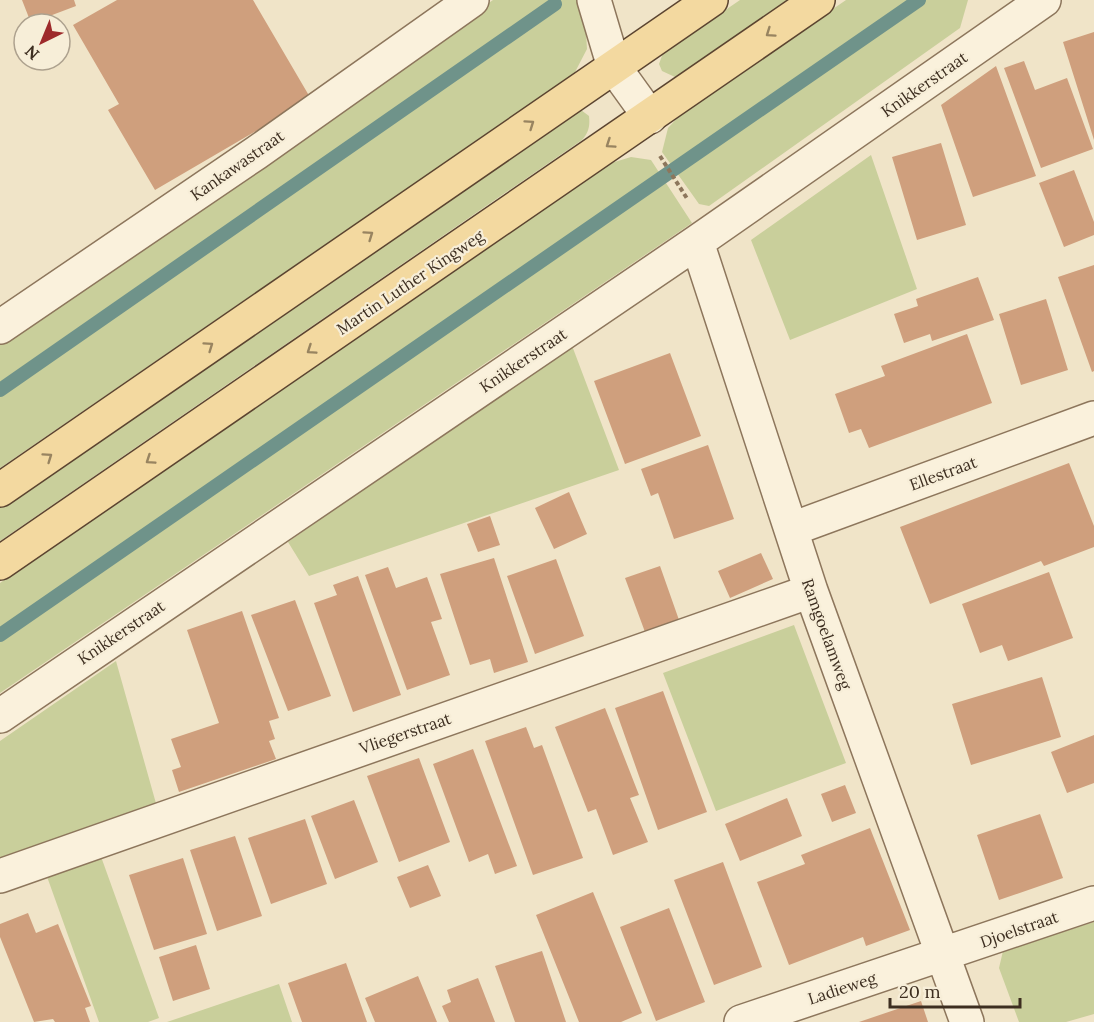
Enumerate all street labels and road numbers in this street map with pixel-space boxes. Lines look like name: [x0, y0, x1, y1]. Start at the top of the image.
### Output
street label: Knikkerstraat: [877, 46, 972, 121]
street label: Kankawastraat: [186, 125, 288, 205]
street label: Martin Luther Kingweg: [333, 225, 488, 339]
street label: Knikkerstraat: [476, 323, 571, 396]
street label: Ellestraat: [907, 451, 980, 494]
street label: Ramgoelamweg: [798, 576, 857, 693]
street label: Knikkerstraat: [74, 595, 169, 668]
street label: Vliegerstraat: [356, 708, 454, 758]
street label: Djoelstraat: [977, 906, 1062, 952]
street label: Ladieweg: [805, 967, 880, 1008]

